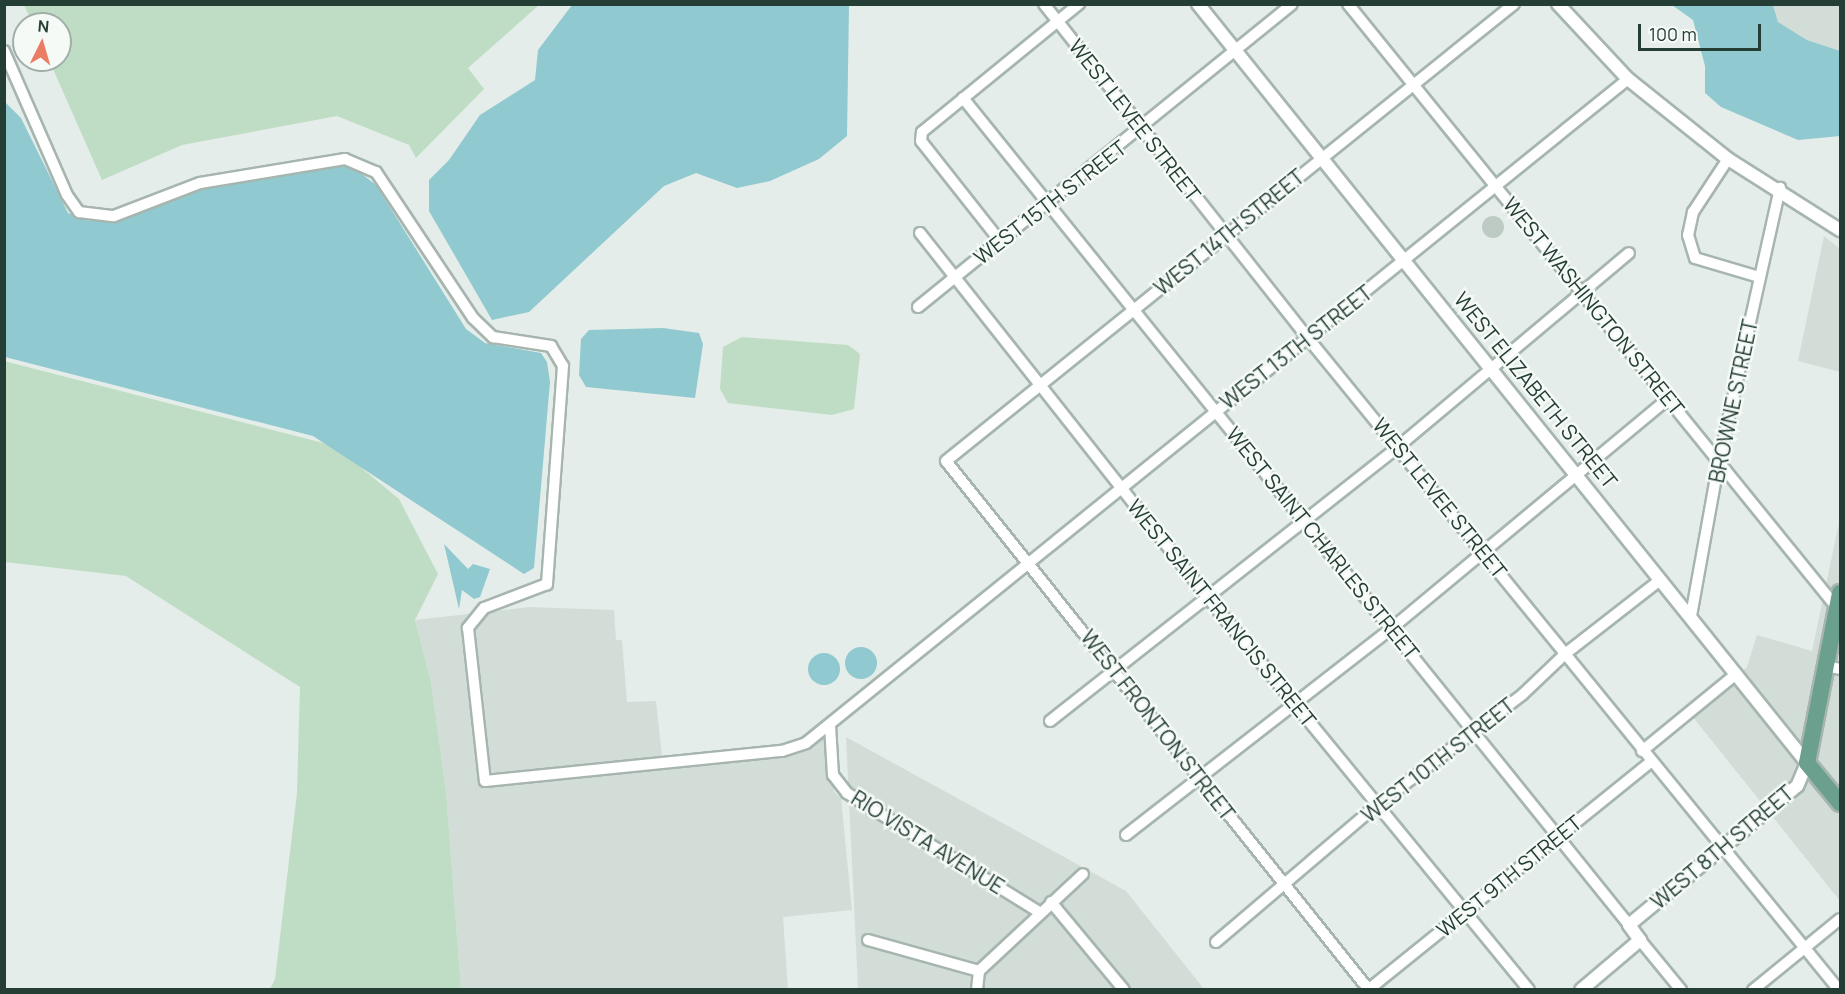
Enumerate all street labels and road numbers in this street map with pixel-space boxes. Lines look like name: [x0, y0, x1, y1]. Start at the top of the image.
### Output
street label: WEST LEVEE STREET: [1064, 34, 1206, 206]
street label: WEST 15TH STREET: [968, 134, 1132, 270]
street label: WEST 14TH STREET: [1149, 164, 1309, 300]
street label: WEST WASHINGTON STREET: [1498, 192, 1690, 420]
street label: WEST 13TH STREET: [1215, 280, 1377, 414]
street label: WEST ELIZABETH STREET: [1449, 287, 1623, 493]
street label: BROWNE STREET: [1703, 317, 1763, 485]
street label: WEST LEVEE STREET: [1367, 413, 1513, 583]
street label: WEST SAINT CHARLES STREET: [1221, 421, 1425, 665]
street label: WEST SAINT FRANCIS STREET: [1122, 494, 1322, 732]
street label: WEST FRONTON STREET: [1076, 624, 1240, 826]
street label: WEST 10TH STREET: [1356, 692, 1520, 828]
street label: WEST 8TH STREET: [1645, 780, 1799, 914]
street label: RIO VISTA AVENUE: [847, 785, 1009, 899]
street label: WEST 9TH STREET: [1431, 810, 1587, 942]

